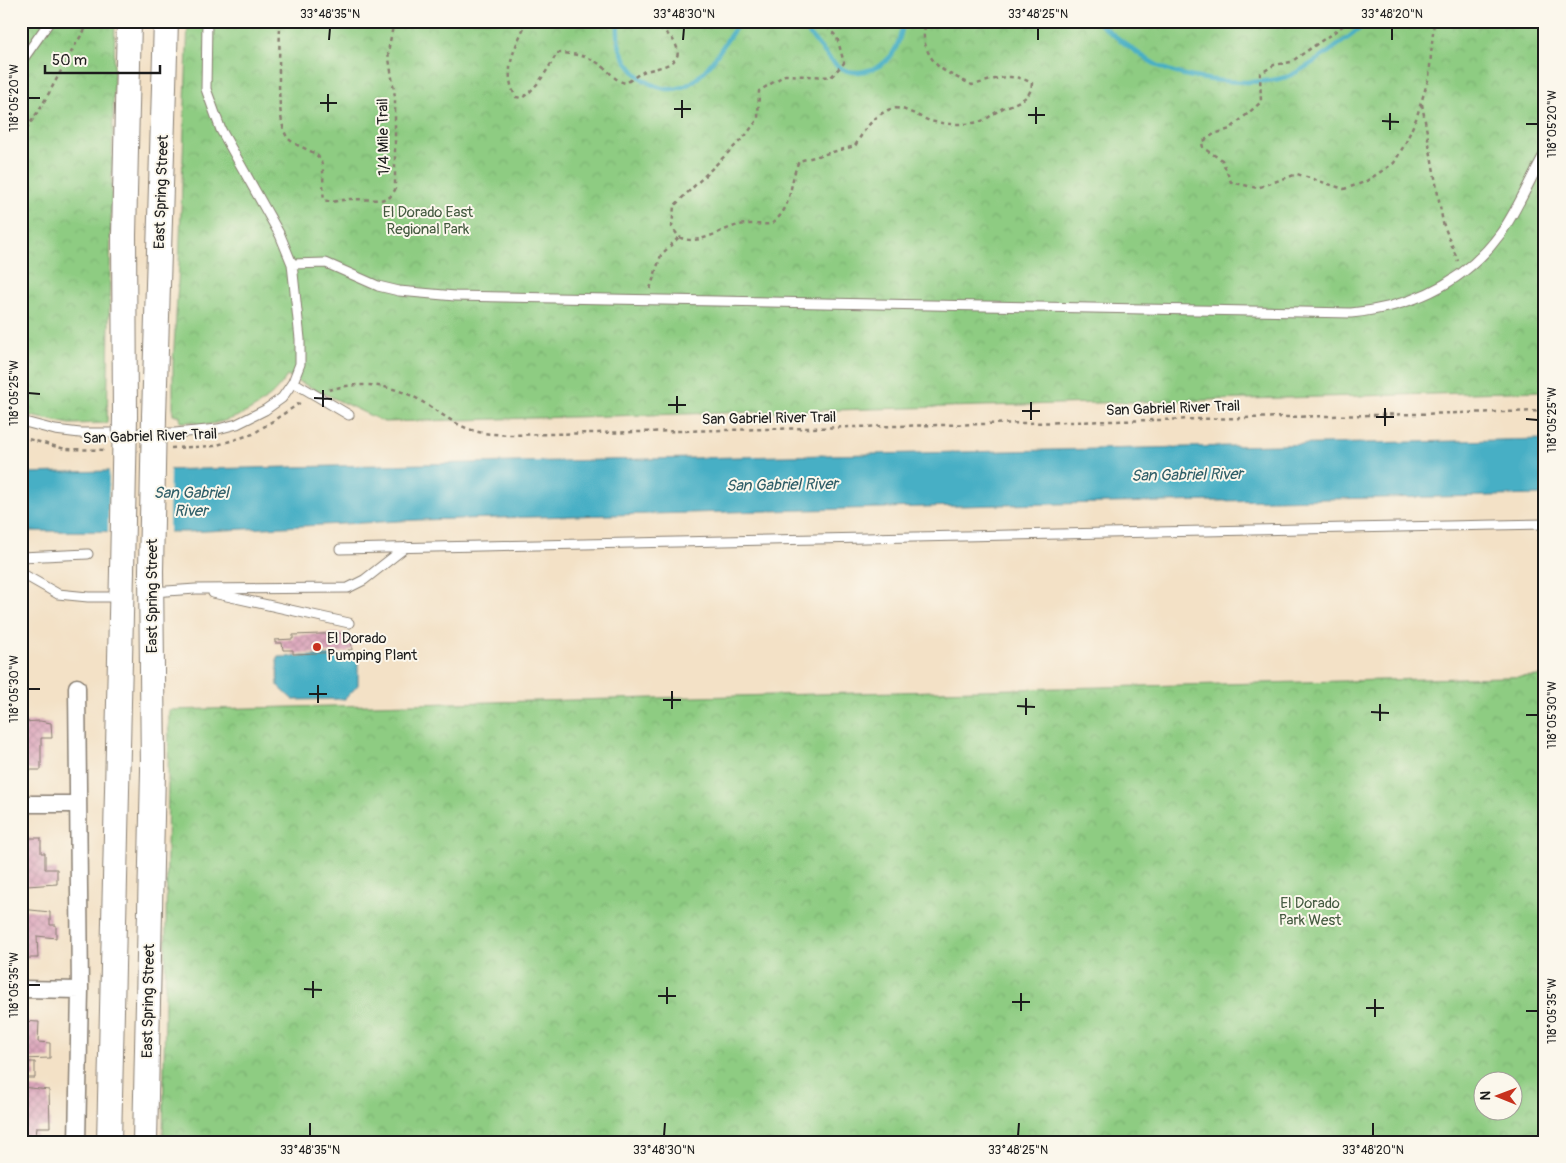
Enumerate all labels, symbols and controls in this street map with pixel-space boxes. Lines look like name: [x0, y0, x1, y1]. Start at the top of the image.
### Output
text: 33°48'35"N: [300, 7, 360, 22]
text: 33°48'30"N: [653, 7, 715, 22]
text: 33°48'25"N: [1008, 7, 1068, 22]
text: 33°48'20"N: [1361, 7, 1423, 22]
scale bar: [45, 42, 160, 74]
text: 50 m: [52, 51, 87, 70]
text: 118°05'20"W: [7, 64, 22, 132]
text: 118°05'20"W: [1545, 90, 1560, 158]
street label: 1/4 Mile Trail: [373, 98, 394, 176]
street label: East Spring Street: [150, 134, 173, 250]
park label: El Dorado East Regional Park: [383, 203, 474, 239]
text: 118°05'25"W: [7, 360, 22, 426]
text: 118°05'25"W: [1545, 387, 1560, 453]
street label: San Gabriel River Trail: [1105, 397, 1241, 420]
street label: San Gabriel River Trail: [702, 408, 836, 429]
street label: San Gabriel River Trail: [82, 425, 218, 448]
water label: San Gabriel River: [1131, 464, 1245, 486]
water label: San Gabriel River: [726, 474, 840, 496]
water label: San Gabriel River: [154, 483, 231, 521]
street label: East Spring Street: [143, 538, 162, 653]
place label: El Dorado Pumping Plant: [327, 629, 418, 665]
marker: El Dorado Pumping Plant: [311, 641, 323, 653]
text: 118°05'30"W: [7, 655, 22, 723]
text: 118°05'30"W: [1545, 681, 1560, 749]
park label: El Dorado Park West: [1279, 894, 1342, 930]
street label: East Spring Street: [138, 943, 159, 1058]
text: 118°05'35"W: [7, 952, 22, 1018]
text: 118°05'35"W: [1545, 978, 1560, 1044]
north arrow: [1474, 1070, 1524, 1120]
text: N: [1477, 1091, 1494, 1101]
text: 33°48'35"N: [280, 1143, 340, 1158]
text: 33°48'30"N: [633, 1143, 695, 1158]
text: 33°48'25"N: [988, 1143, 1048, 1158]
text: 33°48'20"N: [1342, 1143, 1404, 1158]

